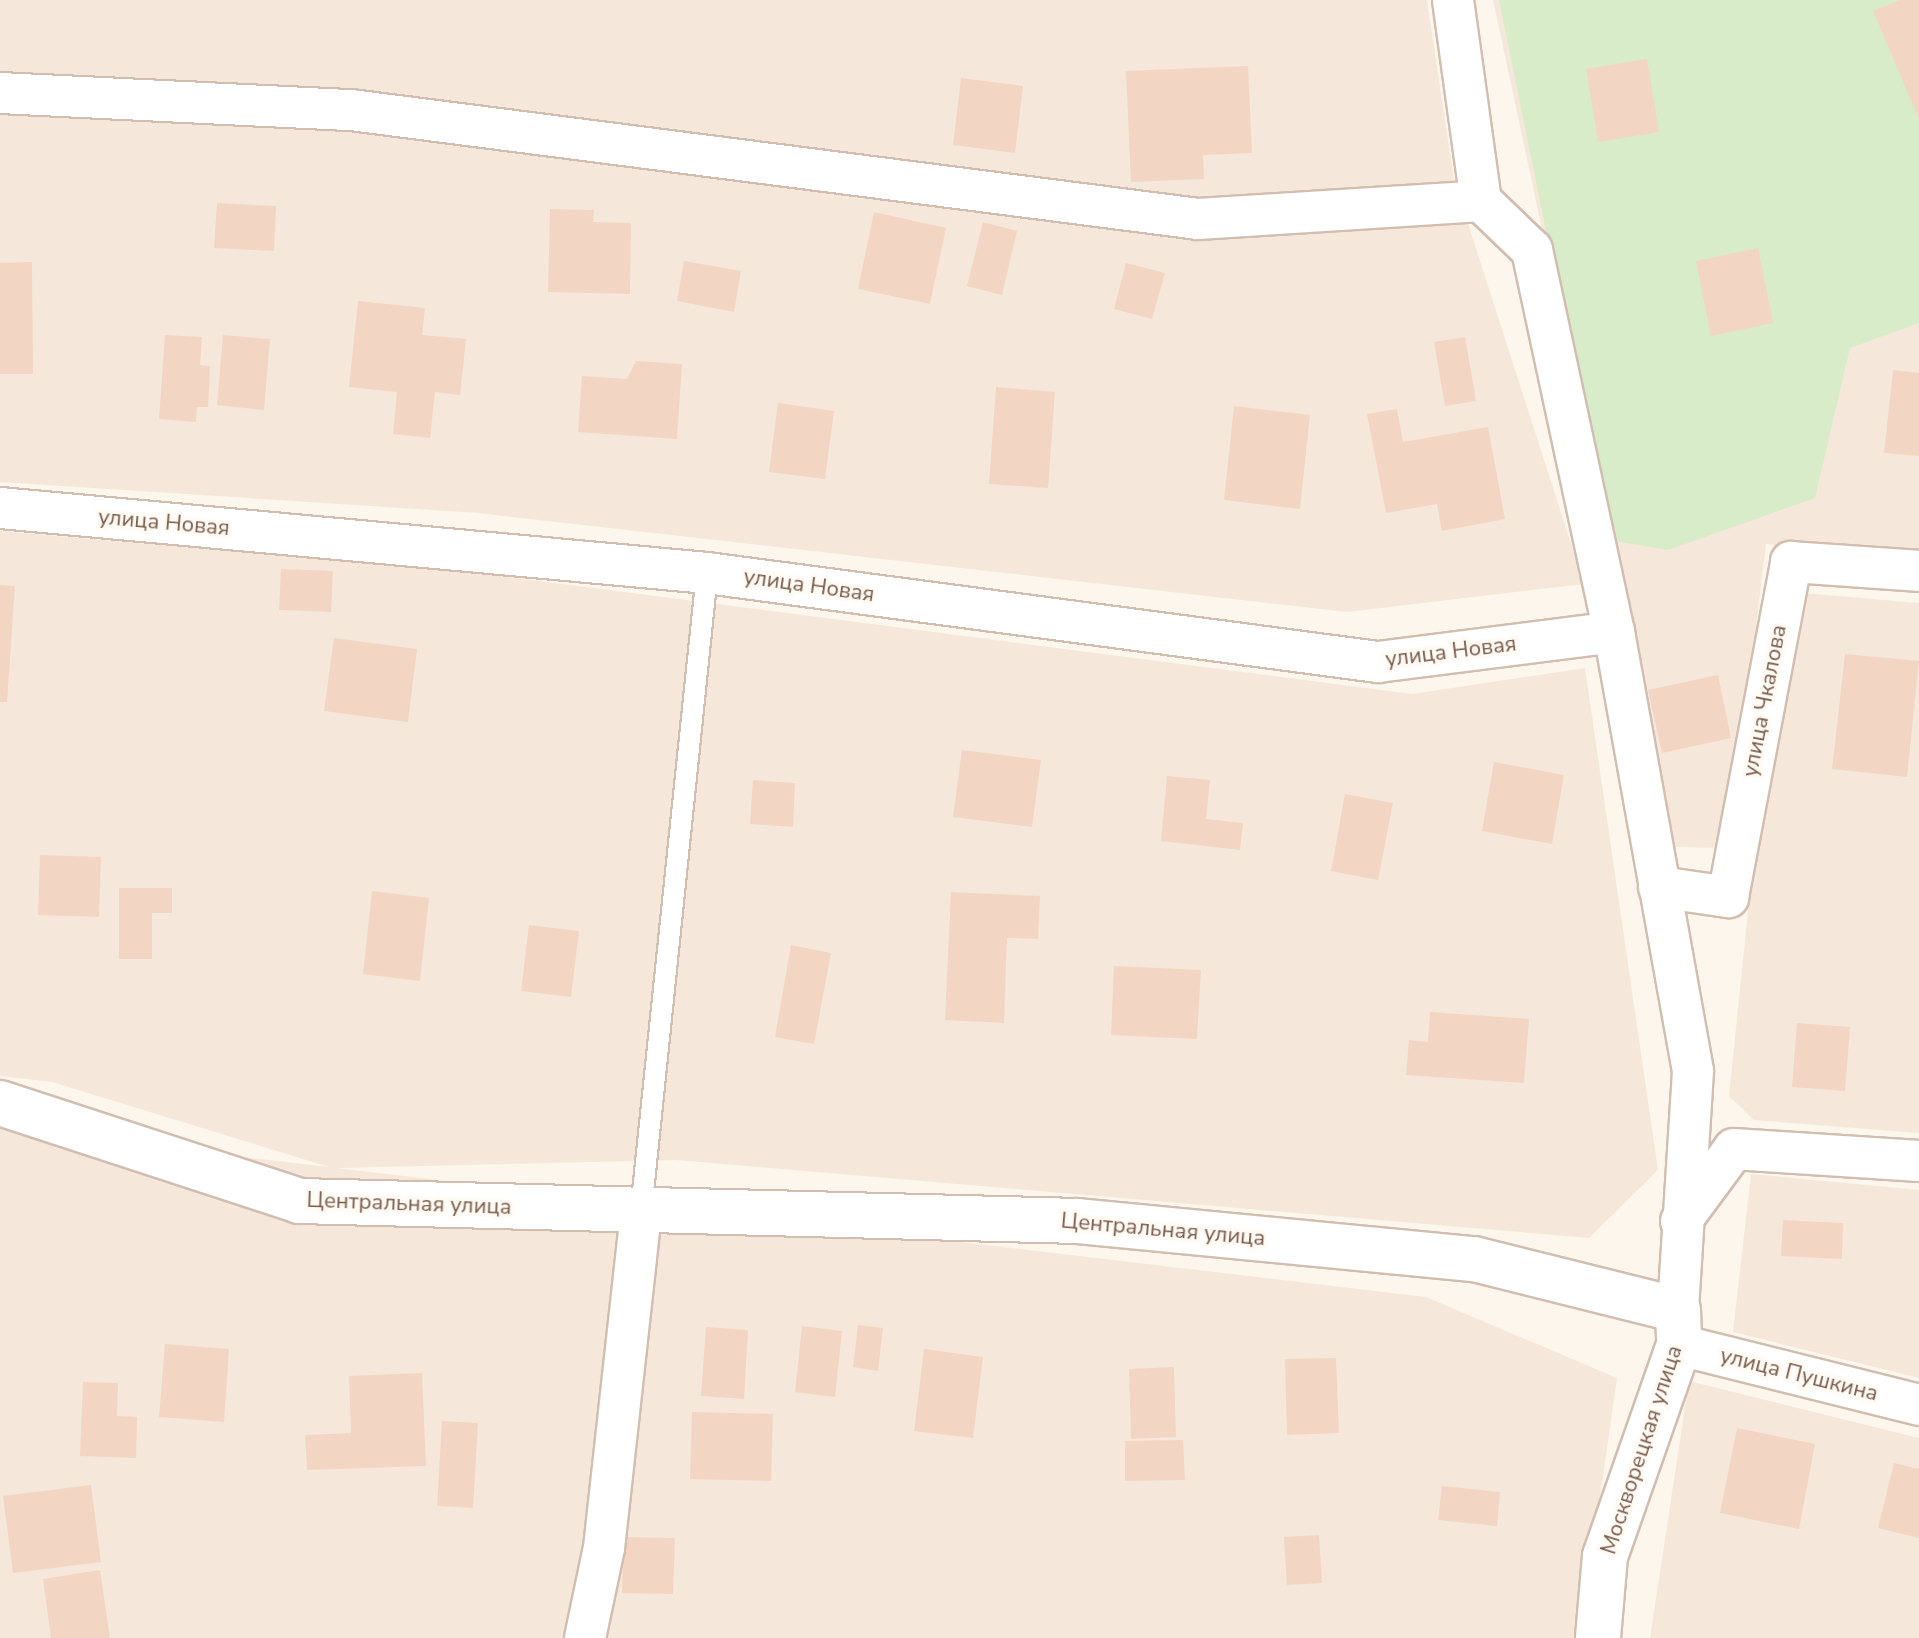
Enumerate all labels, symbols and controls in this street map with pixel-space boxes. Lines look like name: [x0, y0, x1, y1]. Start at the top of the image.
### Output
street label: улица Новая: [97, 504, 231, 542]
street label: улица Новая: [742, 564, 876, 608]
street label: улица Чкалова: [1737, 623, 1793, 779]
street label: улица Новая: [1384, 631, 1518, 673]
street label: Центральная улица: [306, 1187, 512, 1221]
street label: Центральная улица: [1060, 1208, 1266, 1252]
street label: Москворецкая улица: [1596, 1342, 1688, 1558]
street label: улица Пушкина: [1717, 1343, 1881, 1407]

